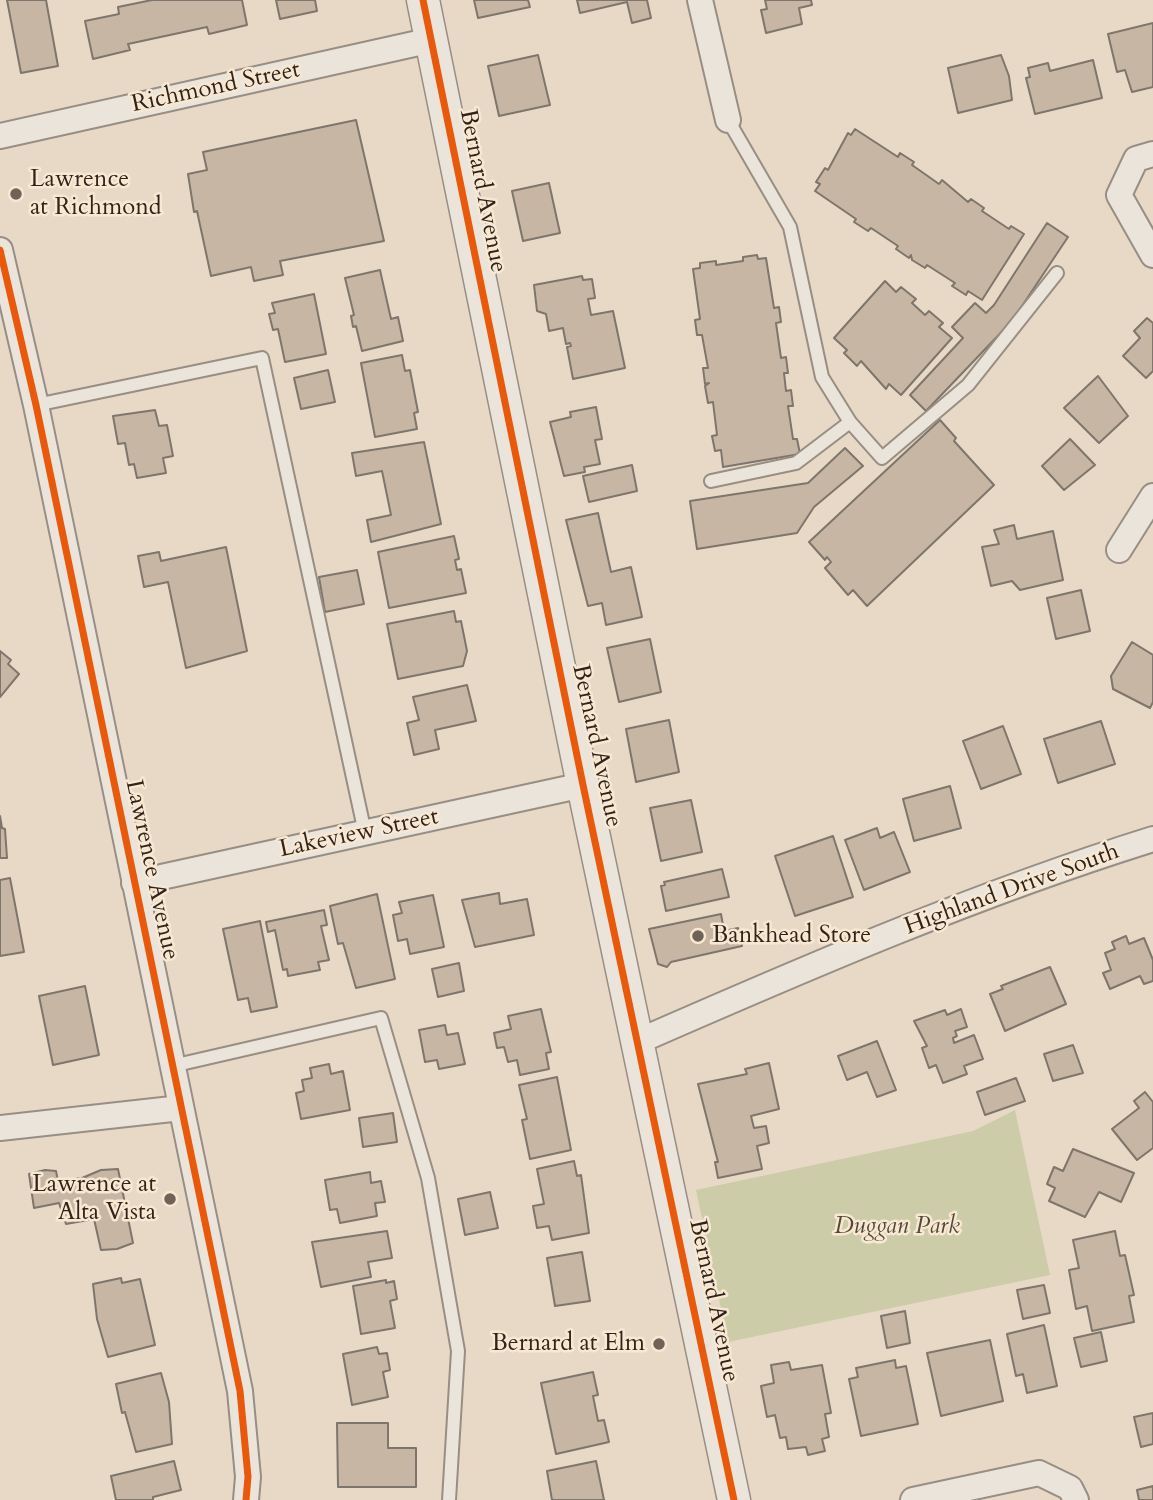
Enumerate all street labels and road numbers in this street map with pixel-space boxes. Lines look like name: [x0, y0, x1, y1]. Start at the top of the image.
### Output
street label: Richmond Street: [129, 56, 303, 120]
street label: Bernard Avenue: [452, 107, 512, 275]
street label: Bernard Avenue: [565, 662, 627, 830]
street label: Lawrence Avenue: [118, 777, 184, 963]
street label: Lakeview Street: [277, 803, 441, 865]
street label: Highland Drive South: [901, 838, 1123, 942]
street label: Bernard Avenue: [682, 1217, 744, 1385]

